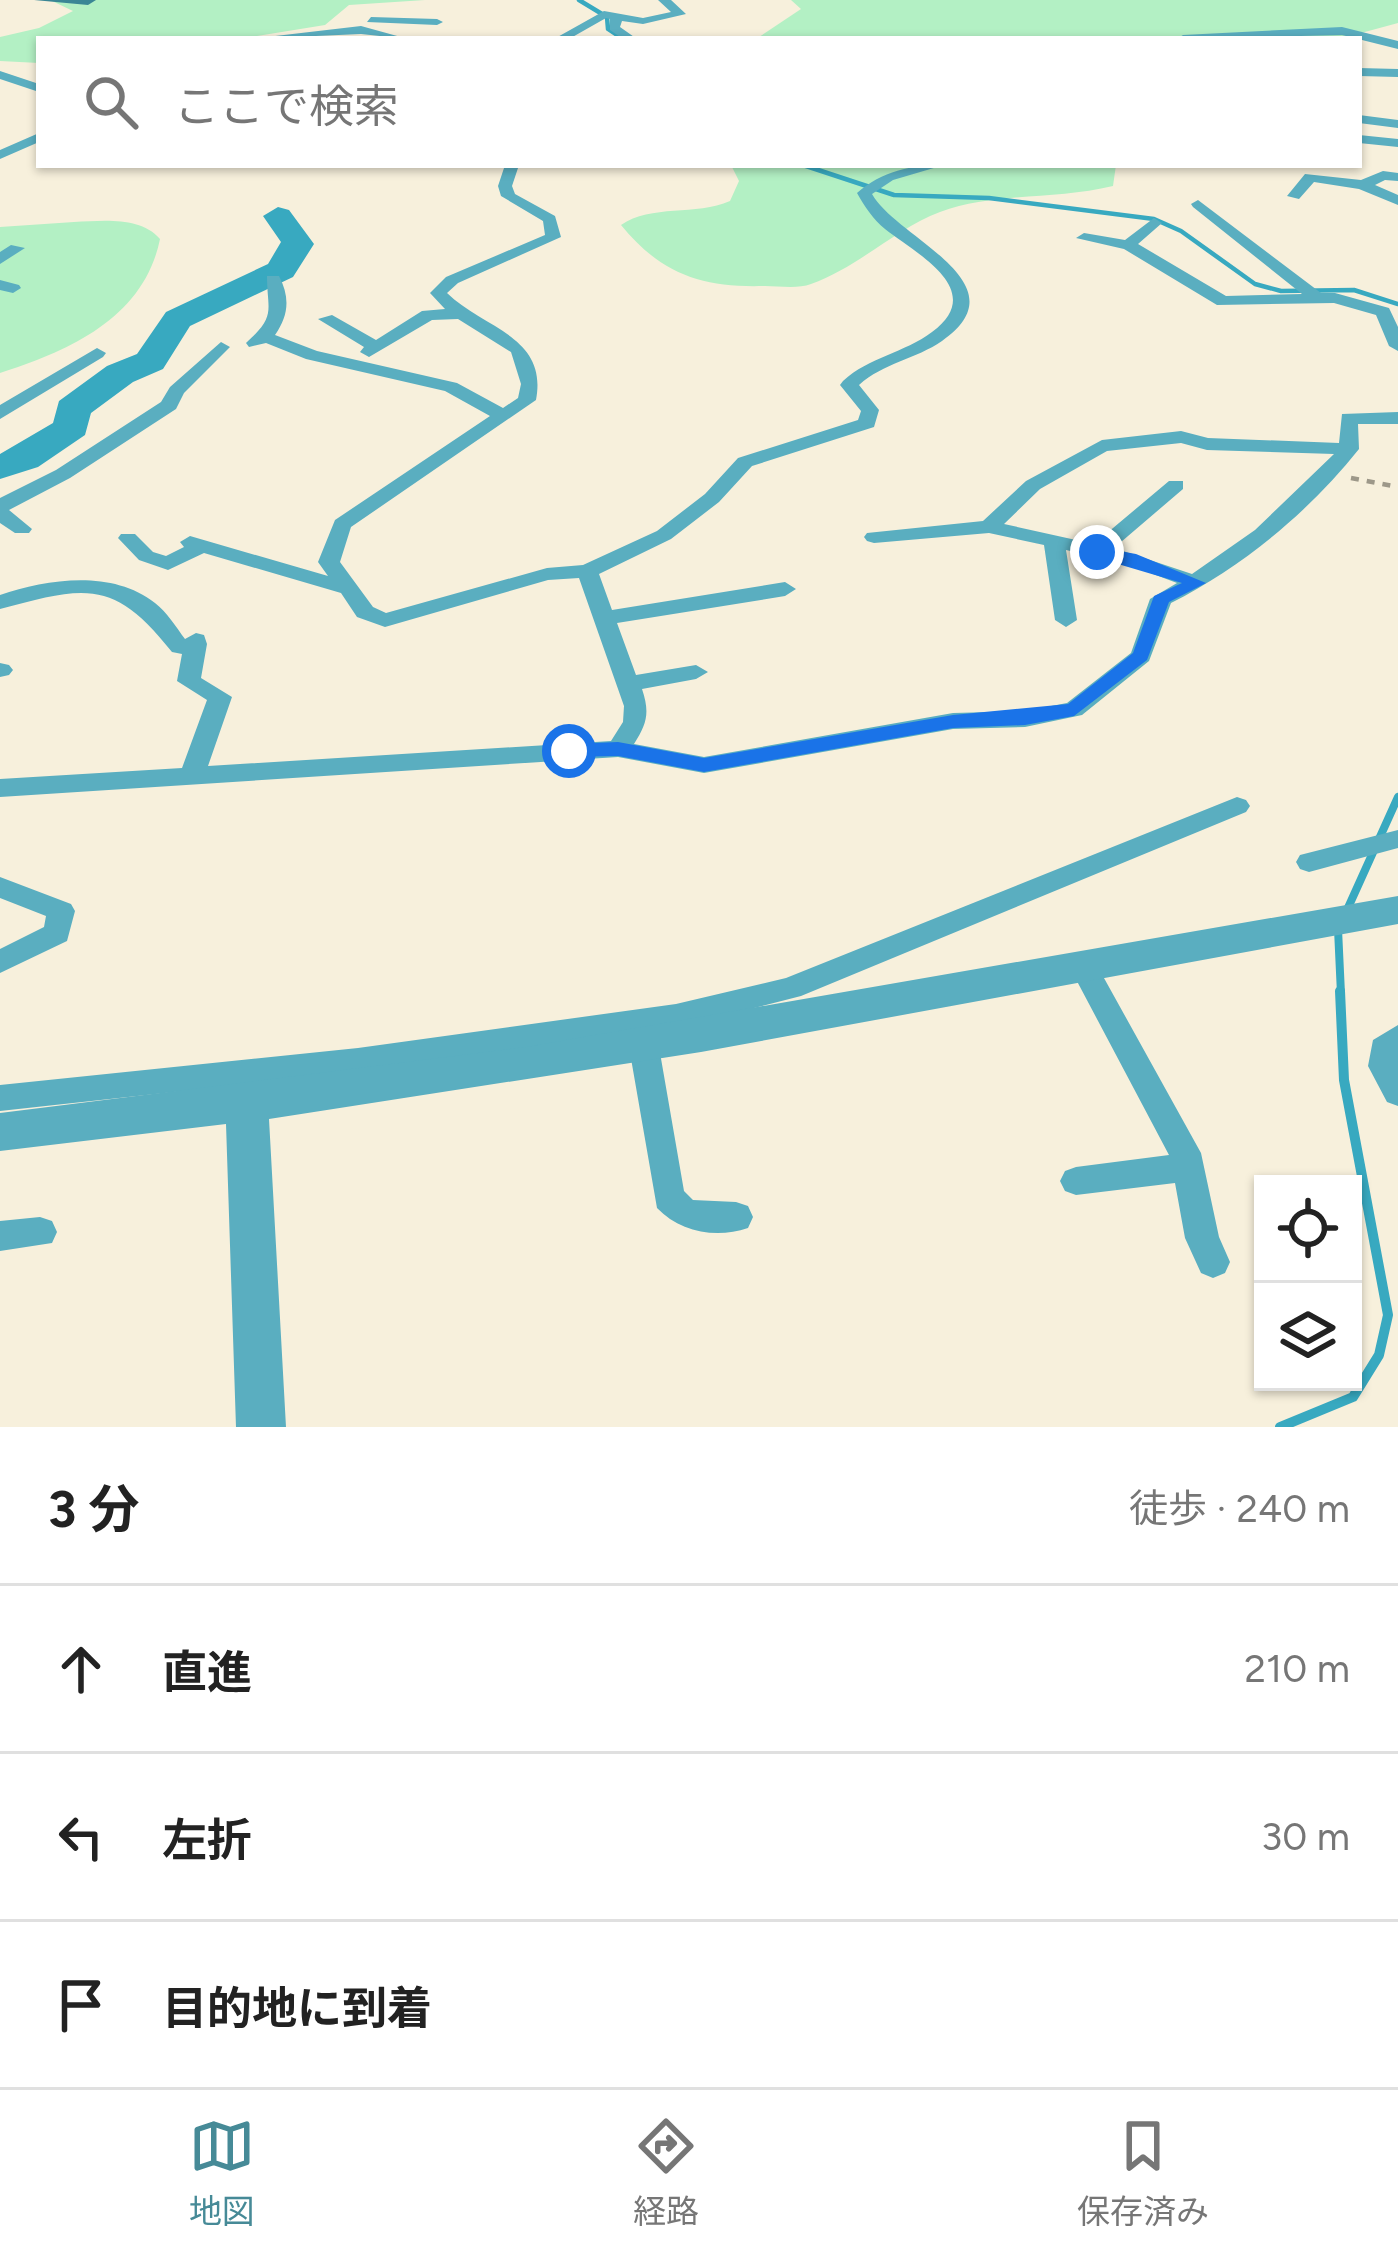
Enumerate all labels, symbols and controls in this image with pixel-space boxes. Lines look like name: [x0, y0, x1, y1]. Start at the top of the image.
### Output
search box: [36, 36, 1362, 168]
icon: search: [78, 69, 144, 135]
text: ここで検索: [174, 79, 399, 133]
route end: [1070, 525, 1124, 579]
route start: [542, 724, 596, 778]
map controls: [1254, 1175, 1362, 1391]
button: locate: [1254, 1175, 1362, 1283]
button: layers: [1254, 1283, 1362, 1391]
text: 3 分: [48, 1479, 140, 1540]
text: 徒歩 · 240 m: [1129, 1485, 1350, 1532]
icon: ahead: [48, 1636, 114, 1702]
text: 直進: [162, 1645, 252, 1699]
text: 210 m: [1244, 1645, 1350, 1692]
icon: left: [48, 1804, 114, 1870]
text: 左折: [162, 1813, 252, 1867]
text: 30 m: [1261, 1813, 1350, 1860]
icon: arrive: [48, 1972, 114, 2038]
text: 目的地に到着: [162, 1981, 432, 2035]
tab: 地図: [189, 2113, 255, 2233]
tab: 経路: [633, 2113, 699, 2233]
tab: 保存済み: [1077, 2113, 1209, 2233]

